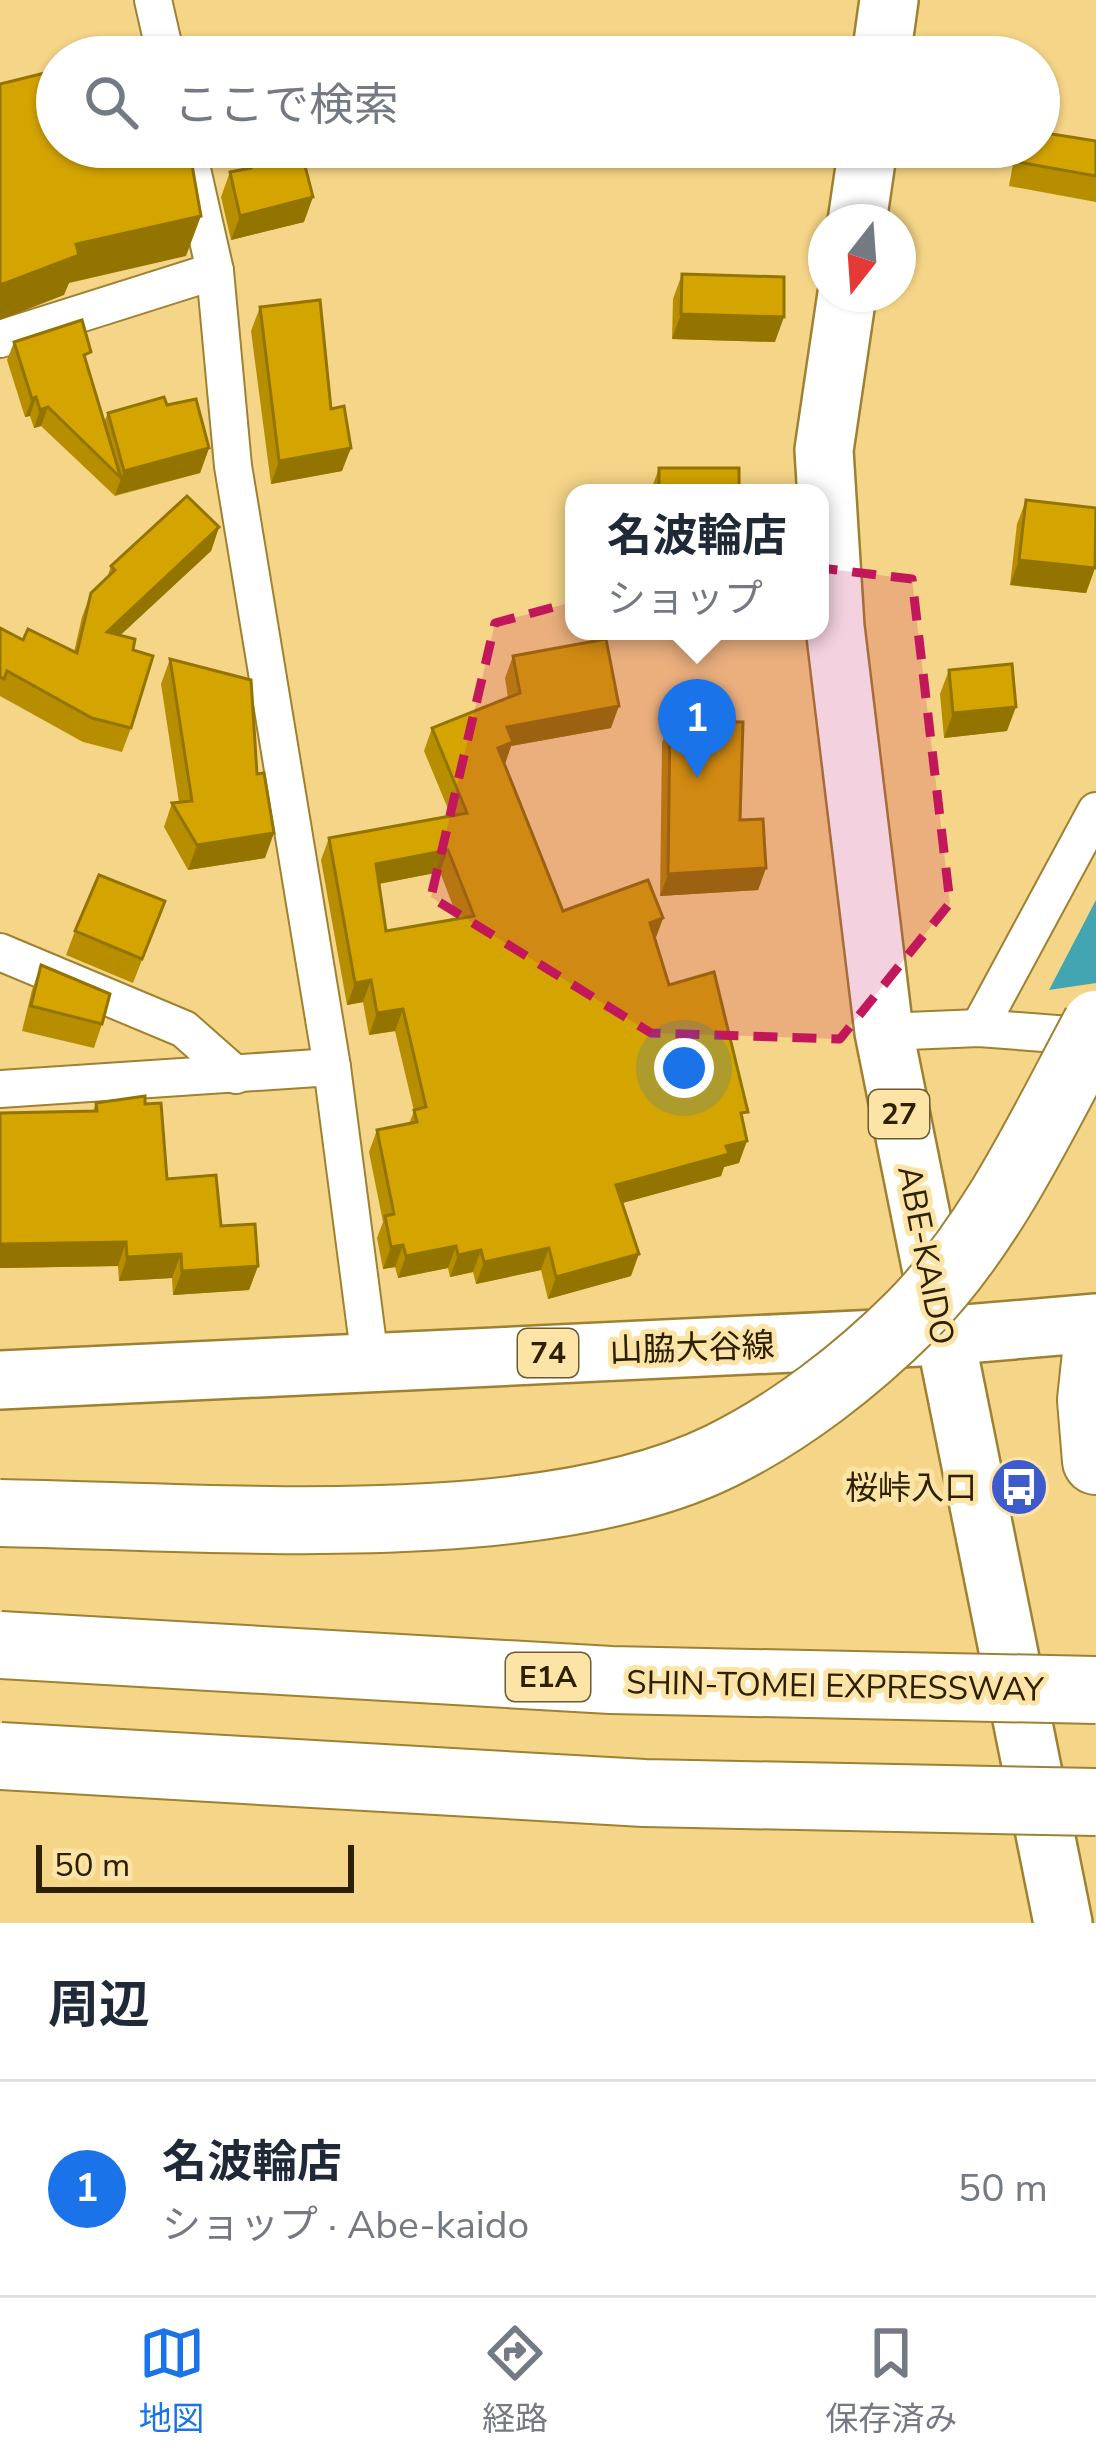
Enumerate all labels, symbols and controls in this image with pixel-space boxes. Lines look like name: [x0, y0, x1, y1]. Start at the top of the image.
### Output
search box: [36, 36, 1060, 168]
icon: search: [78, 69, 144, 135]
text: ここで検索: [174, 75, 399, 136]
north arrow: [808, 204, 916, 312]
popup: [565, 484, 829, 640]
text: 名波輪店: [607, 506, 787, 567]
text: ショップ: [607, 573, 763, 626]
pin: 1: [658, 679, 736, 778]
your location: [654, 1038, 714, 1098]
road number: 27: [869, 1090, 929, 1138]
street label: ABE-KAIDO: [886, 1162, 965, 1349]
street label: 山脇大谷線: [609, 1323, 775, 1374]
road number: 74: [518, 1329, 578, 1377]
bus stop icon: 桜峠入口: [988, 1456, 1050, 1518]
place label: 桜峠入口: [845, 1466, 977, 1511]
road number: E1A: [506, 1653, 590, 1701]
street label: SHIN-TOMEI EXPRESSWAY: [626, 1660, 1045, 1713]
scale bar: [36, 1839, 354, 1892]
text: 50 m: [54, 1843, 130, 1888]
text: 周辺: [48, 1970, 150, 2040]
text: 名波輪店: [162, 2132, 342, 2193]
text: 1: [75, 2162, 99, 2215]
text: 50 m: [958, 2162, 1048, 2215]
text: ショップ · Abe-kaido: [162, 2199, 529, 2252]
tab: 地図: [139, 2320, 205, 2442]
tab: 経路: [482, 2320, 548, 2442]
tab: 保存済み: [825, 2320, 957, 2442]

